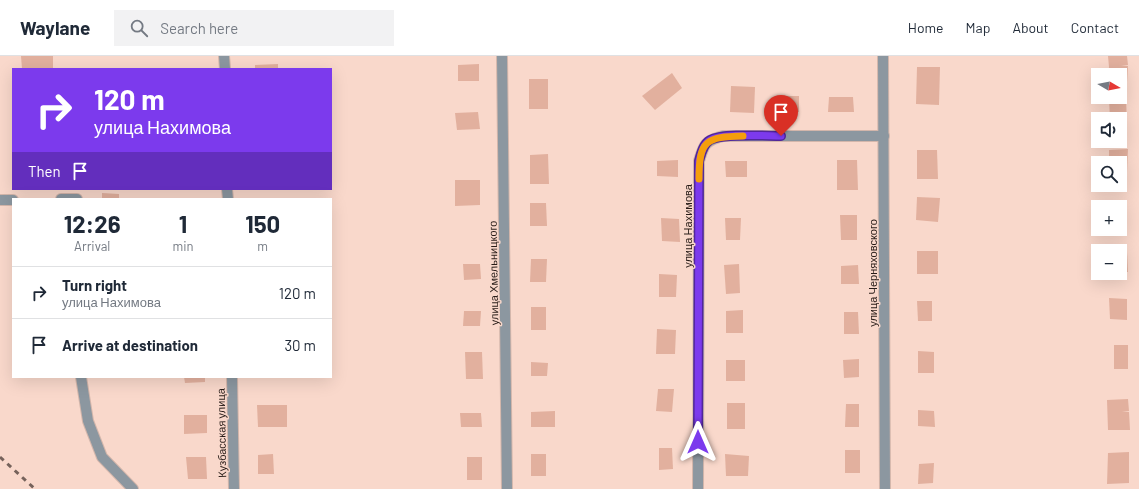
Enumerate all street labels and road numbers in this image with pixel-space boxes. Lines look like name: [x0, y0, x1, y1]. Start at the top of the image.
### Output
street label: улица Нахимова: [681, 183, 694, 268]
street label: улица Черняховского: [866, 219, 879, 327]
street label: улица Хмельницкого: [486, 221, 500, 325]
street label: Кузбасская улица: [214, 387, 228, 478]

